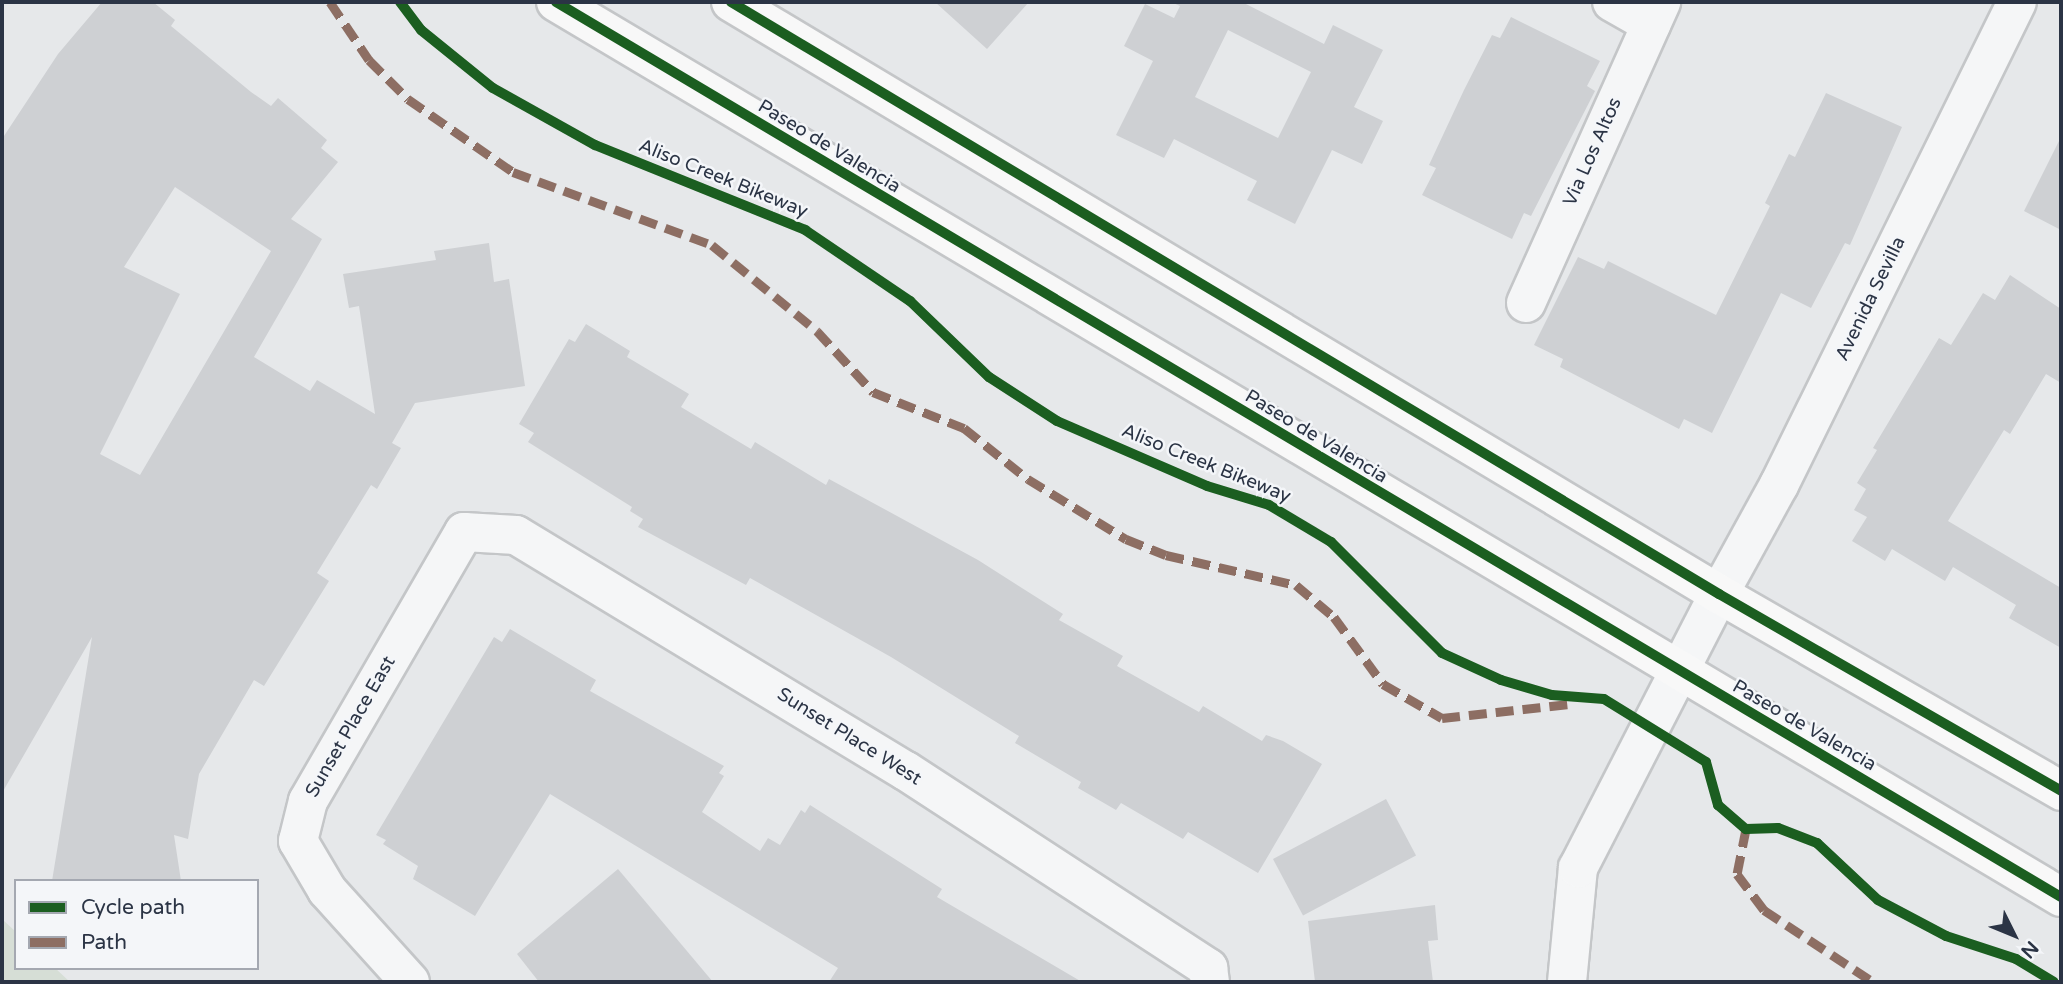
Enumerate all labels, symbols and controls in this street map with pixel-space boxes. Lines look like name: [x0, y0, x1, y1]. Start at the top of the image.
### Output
street label: Via Los Altos: [1559, 94, 1627, 210]
street label: Paseo de Valencia: [754, 95, 904, 199]
street label: Aliso Creek Bikeway: [635, 135, 811, 223]
street label: Avenida Sevilla: [1831, 233, 1911, 365]
street label: Paseo de Valencia: [1241, 385, 1391, 489]
street label: Aliso Creek Bikeway: [1118, 420, 1294, 508]
street label: Sunset Place East: [301, 652, 401, 802]
street label: Paseo de Valencia: [1728, 676, 1880, 776]
street label: Sunset Place West: [773, 683, 925, 791]
legend: [14, 879, 259, 970]
text: Cycle path: [81, 895, 185, 920]
north arrow: [1979, 900, 2049, 970]
text: Path: [81, 930, 127, 955]
text: N: [2016, 936, 2043, 962]

